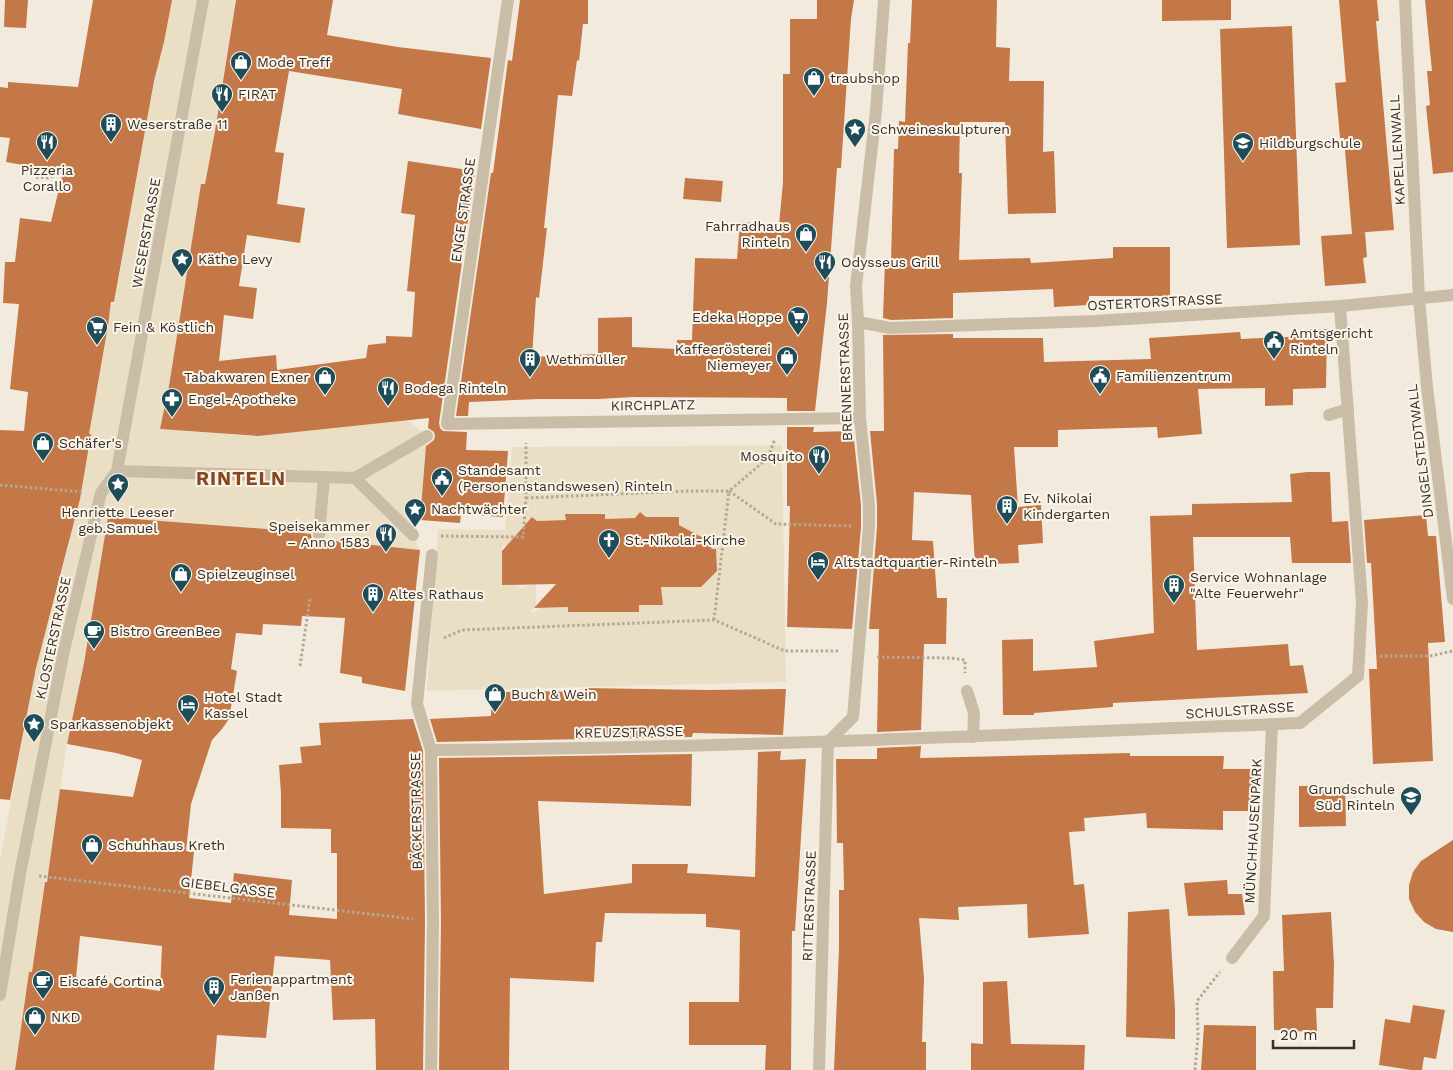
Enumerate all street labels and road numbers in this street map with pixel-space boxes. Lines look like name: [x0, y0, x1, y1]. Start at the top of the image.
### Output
street label: KAPELLENWALL: [1386, 94, 1408, 206]
street label: ENGE STRASSE: [448, 157, 478, 263]
street label: WESERSTRASSE: [128, 176, 164, 290]
street label: OSTERTORSTRASSE: [1087, 290, 1223, 314]
street label: BRENNERSTRASSE: [835, 312, 855, 441]
street label: DINGELSTEDTWALL: [1404, 383, 1436, 519]
street label: KIRCHPLATZ: [611, 396, 696, 414]
street label: KLOSTERSTRASSE: [32, 575, 74, 701]
street label: SCHULSTRASSE: [1185, 698, 1295, 722]
street label: KREUZSTRASSE: [575, 723, 683, 741]
street label: BÄCKERSTRASSE: [407, 752, 425, 870]
street label: MÜNCHHAUSENPARK: [1241, 758, 1265, 904]
street label: RITTERSTRASSE: [799, 850, 819, 962]
street label: GIEBELGASSE: [180, 873, 276, 901]

